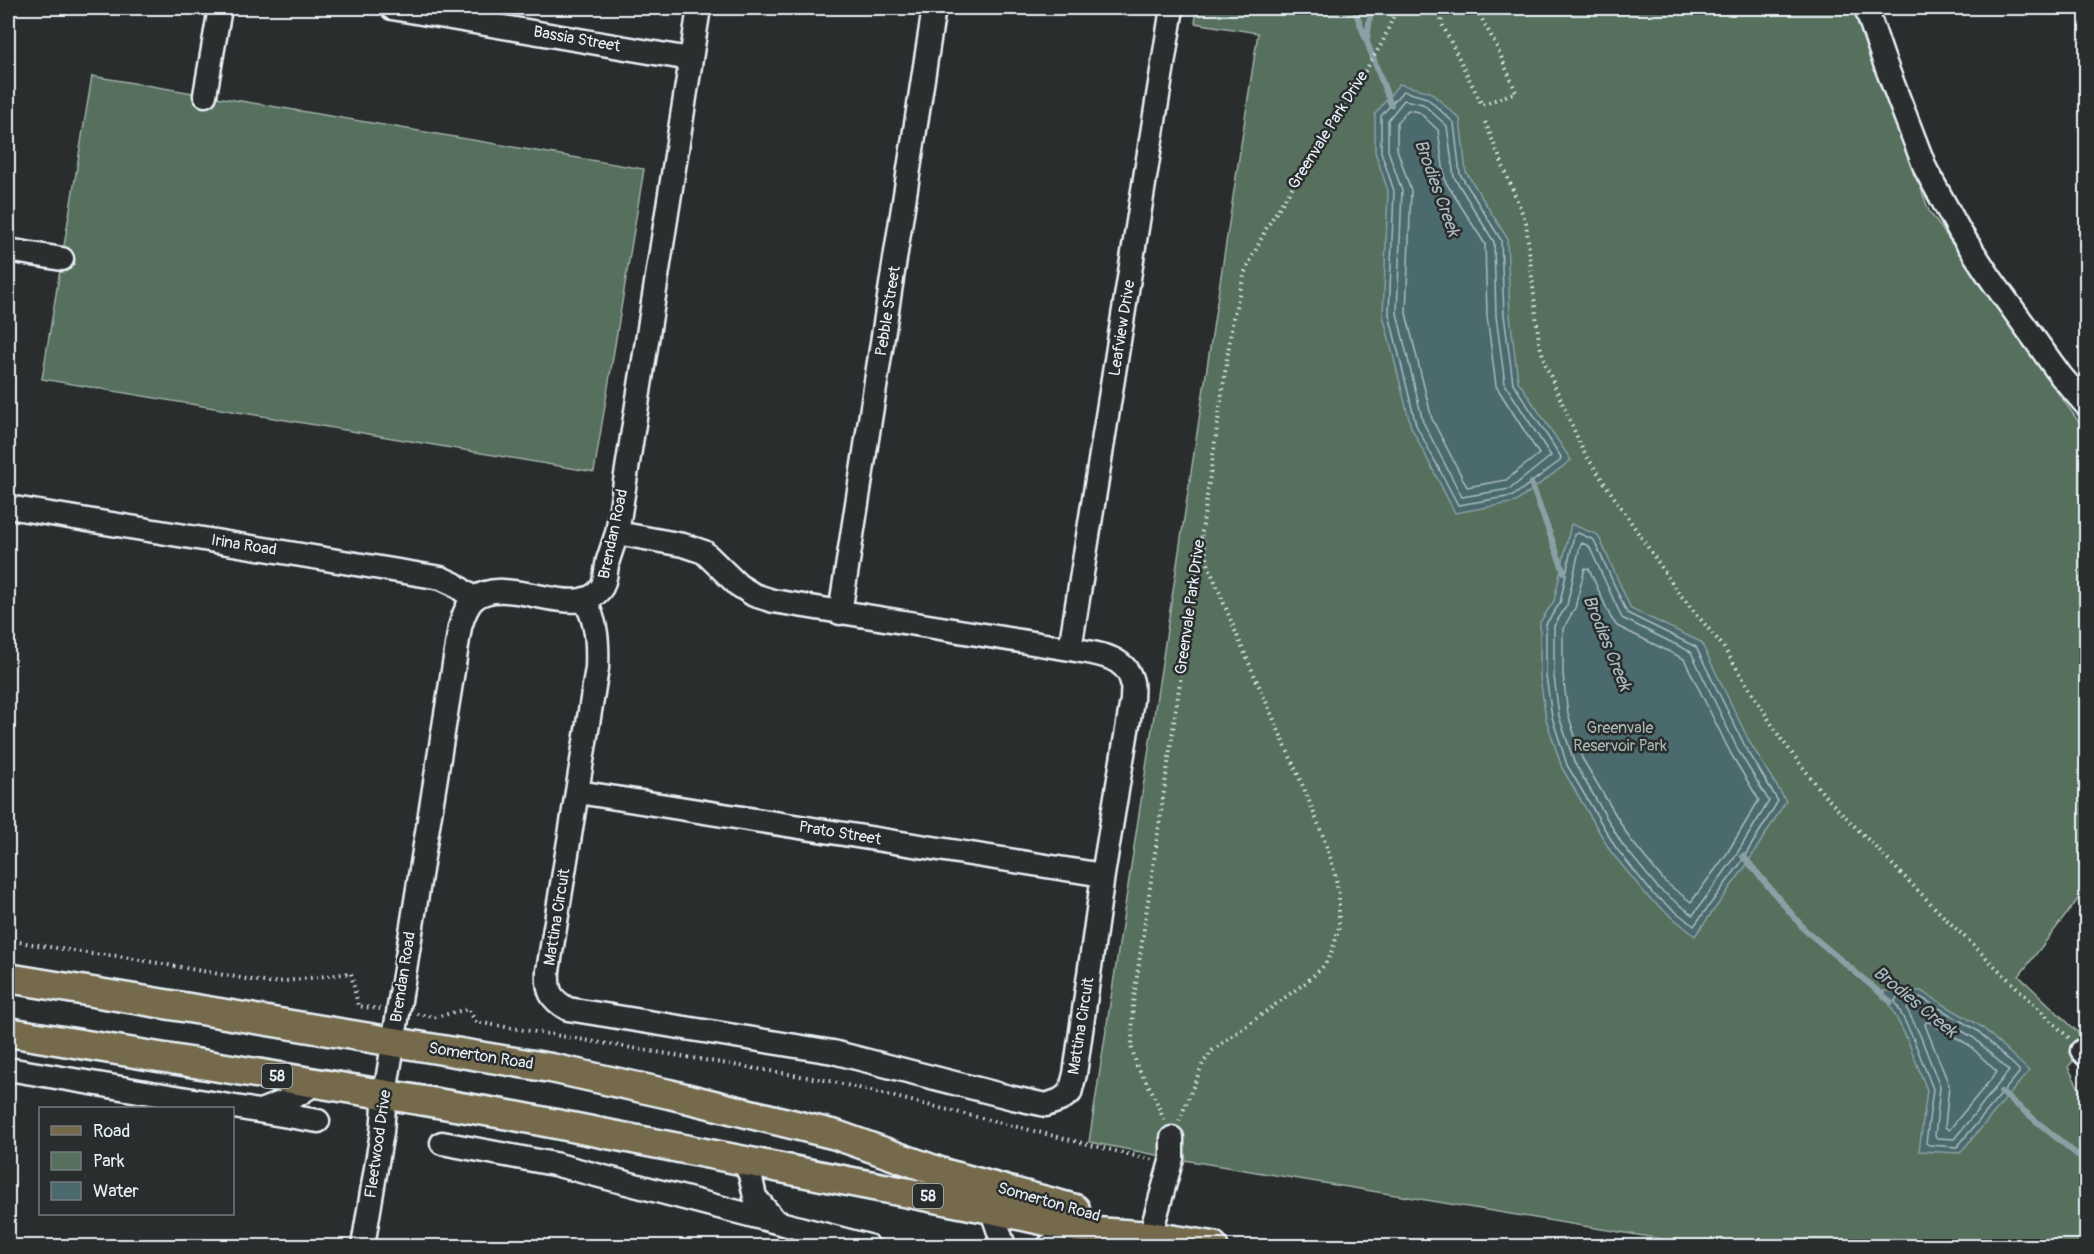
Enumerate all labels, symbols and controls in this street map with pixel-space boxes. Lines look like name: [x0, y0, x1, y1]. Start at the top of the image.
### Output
street label: Bassia Street: [532, 22, 623, 57]
street label: Greenvale Park Drive: [1283, 67, 1373, 193]
water label: Brodies Creek: [1409, 137, 1466, 241]
street label: Pebble Street: [871, 264, 905, 358]
street label: Leafview Drive: [1105, 278, 1139, 378]
street label: Brendan Road: [594, 487, 632, 581]
street label: Irina Road: [210, 530, 278, 560]
street label: Greenvale Park Drive: [1171, 538, 1209, 676]
water label: Brodies Creek: [1577, 592, 1637, 696]
park label: Greenvale Reservoir Park: [1573, 718, 1667, 756]
street label: Prato Street: [797, 817, 883, 849]
street label: Mattina Circuit: [539, 867, 575, 967]
street label: Brendan Road: [386, 930, 420, 1024]
water label: Brodies Creek: [1868, 961, 1963, 1044]
street label: Mattina Circuit: [1063, 976, 1099, 1076]
street label: Somerton Road: [427, 1038, 535, 1074]
road number: 58: [262, 1064, 292, 1088]
street label: Fleetwood Drive: [361, 1088, 396, 1199]
legend: [39, 1107, 234, 1215]
text: Road: [93, 1120, 130, 1143]
text: Park: [93, 1150, 125, 1173]
street label: Somerton Road: [995, 1178, 1103, 1226]
text: Water: [93, 1180, 139, 1203]
road number: 58: [913, 1184, 943, 1208]

